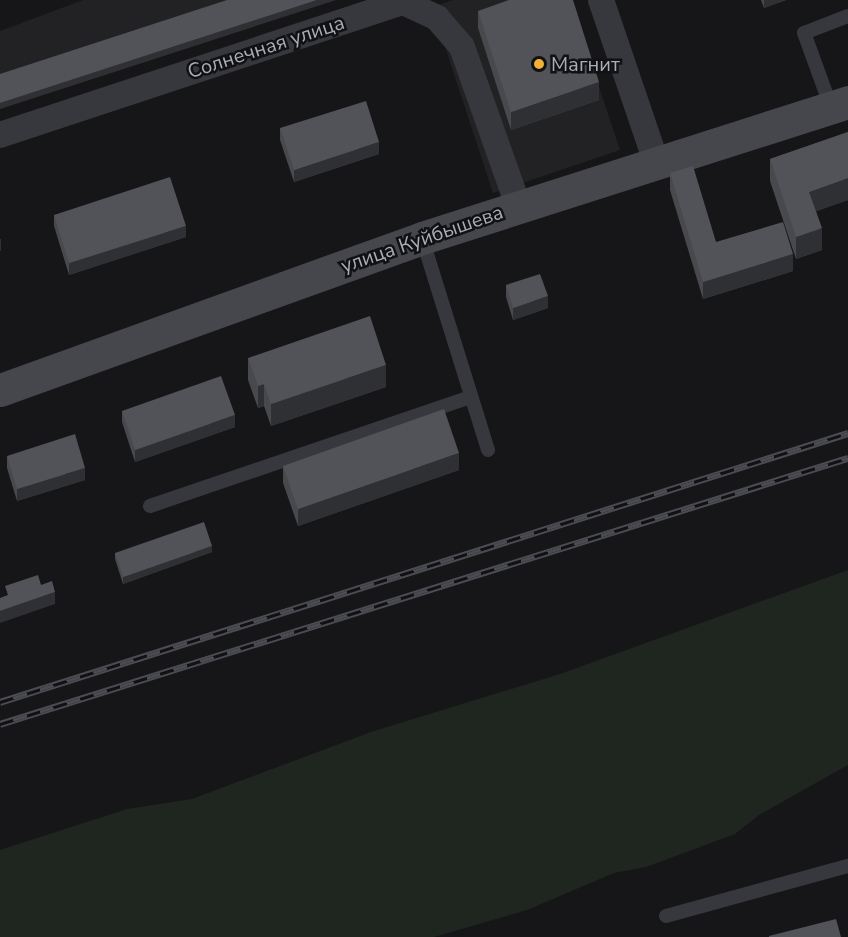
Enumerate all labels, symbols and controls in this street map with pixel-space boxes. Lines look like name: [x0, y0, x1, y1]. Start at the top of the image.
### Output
street label: Солнечная улица: [184, 10, 348, 84]
place label: Магнит: [551, 52, 620, 76]
marker: Магнит: [532, 57, 546, 71]
street label: улица Куйбышева: [338, 200, 506, 278]

